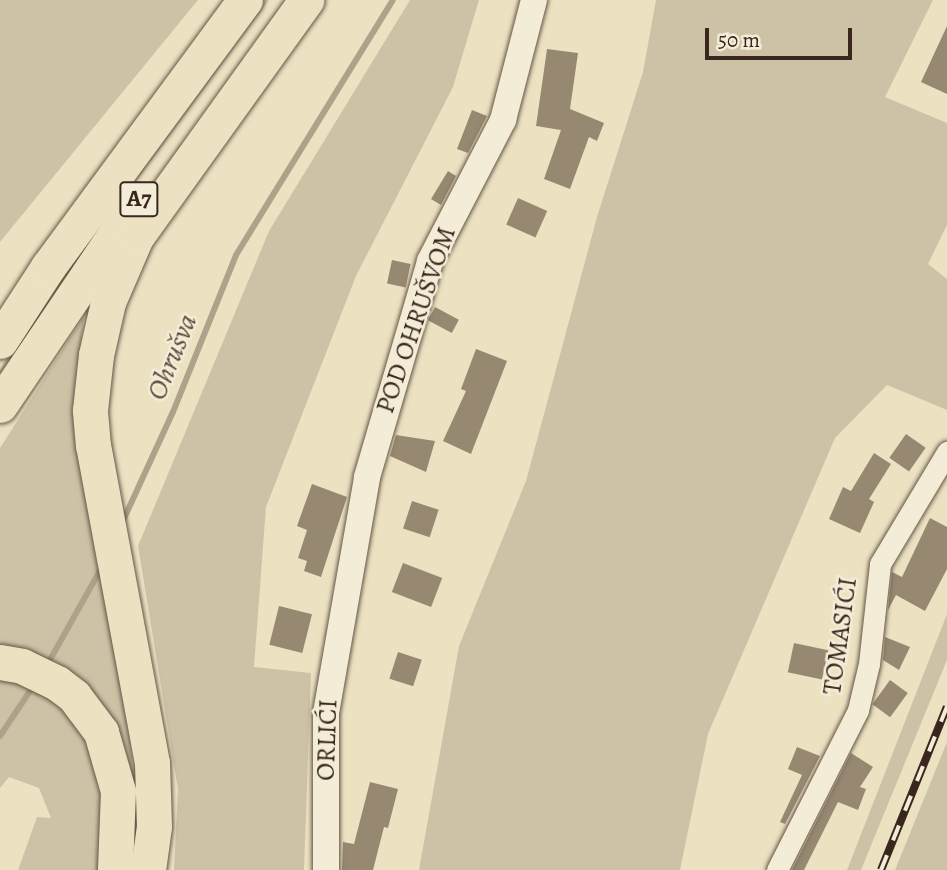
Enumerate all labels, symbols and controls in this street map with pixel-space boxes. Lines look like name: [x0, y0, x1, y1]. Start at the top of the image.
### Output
scale bar: [709, 14, 856, 58]
text: 50 m: [718, 26, 760, 54]
road number: A7: [118, 178, 160, 219]
street label: POD OHRUŠVOM: [369, 223, 463, 417]
water label: Ohrušva: [140, 309, 204, 405]
street label: TOMASIĆI: [816, 575, 864, 697]
street label: ORLIĆI: [310, 699, 344, 781]

